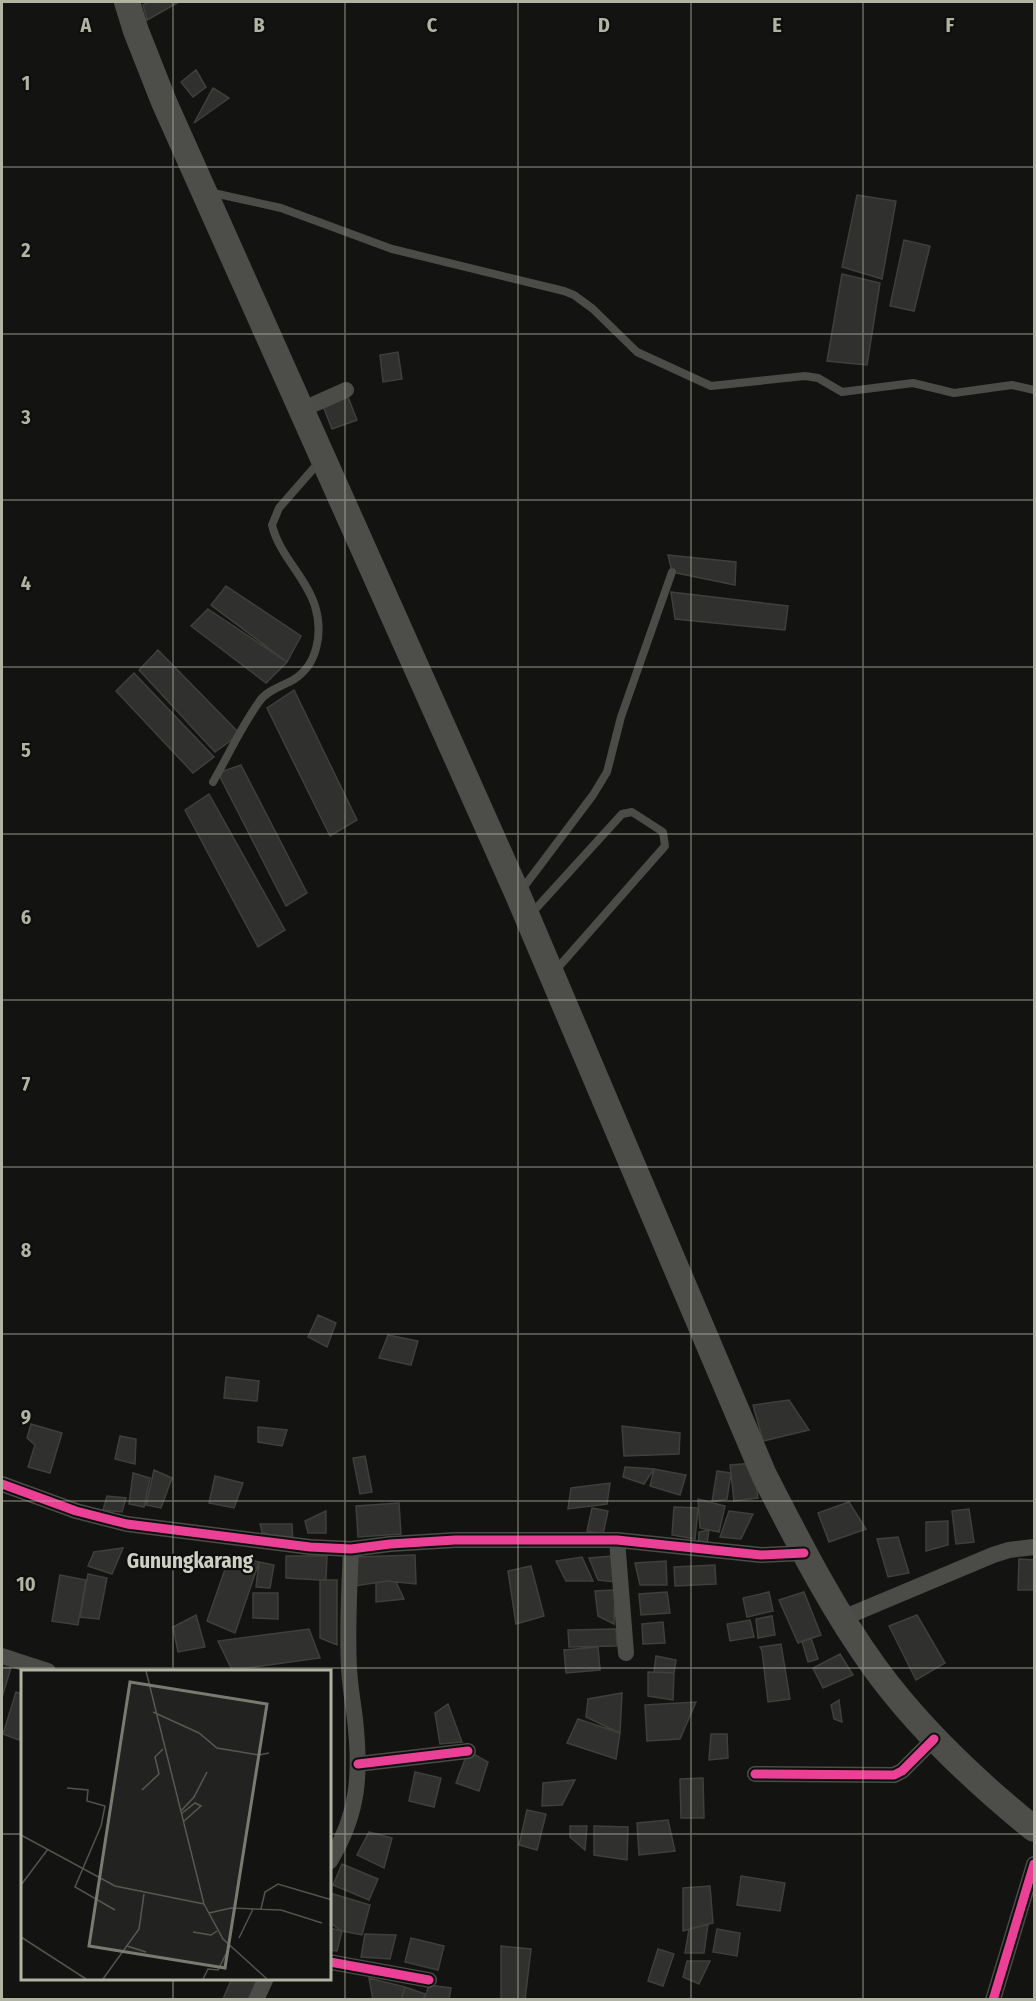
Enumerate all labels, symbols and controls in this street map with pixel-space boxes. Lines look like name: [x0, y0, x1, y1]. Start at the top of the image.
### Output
text: A: [80, 13, 93, 37]
text: B: [253, 13, 265, 37]
text: C: [427, 13, 438, 37]
text: D: [598, 13, 610, 37]
text: E: [772, 13, 782, 37]
text: F: [946, 13, 955, 37]
text: 1: [22, 71, 30, 95]
text: 2: [20, 238, 31, 262]
text: 3: [20, 405, 31, 429]
text: 4: [21, 571, 31, 595]
text: 5: [21, 738, 31, 762]
text: 6: [21, 905, 31, 929]
text: 7: [22, 1072, 31, 1096]
text: 8: [21, 1238, 32, 1262]
text: 9: [21, 1405, 31, 1429]
district label: Gunungkarang: [127, 1548, 254, 1574]
text: 10: [16, 1572, 36, 1596]
inset map: [21, 1670, 332, 1980]

